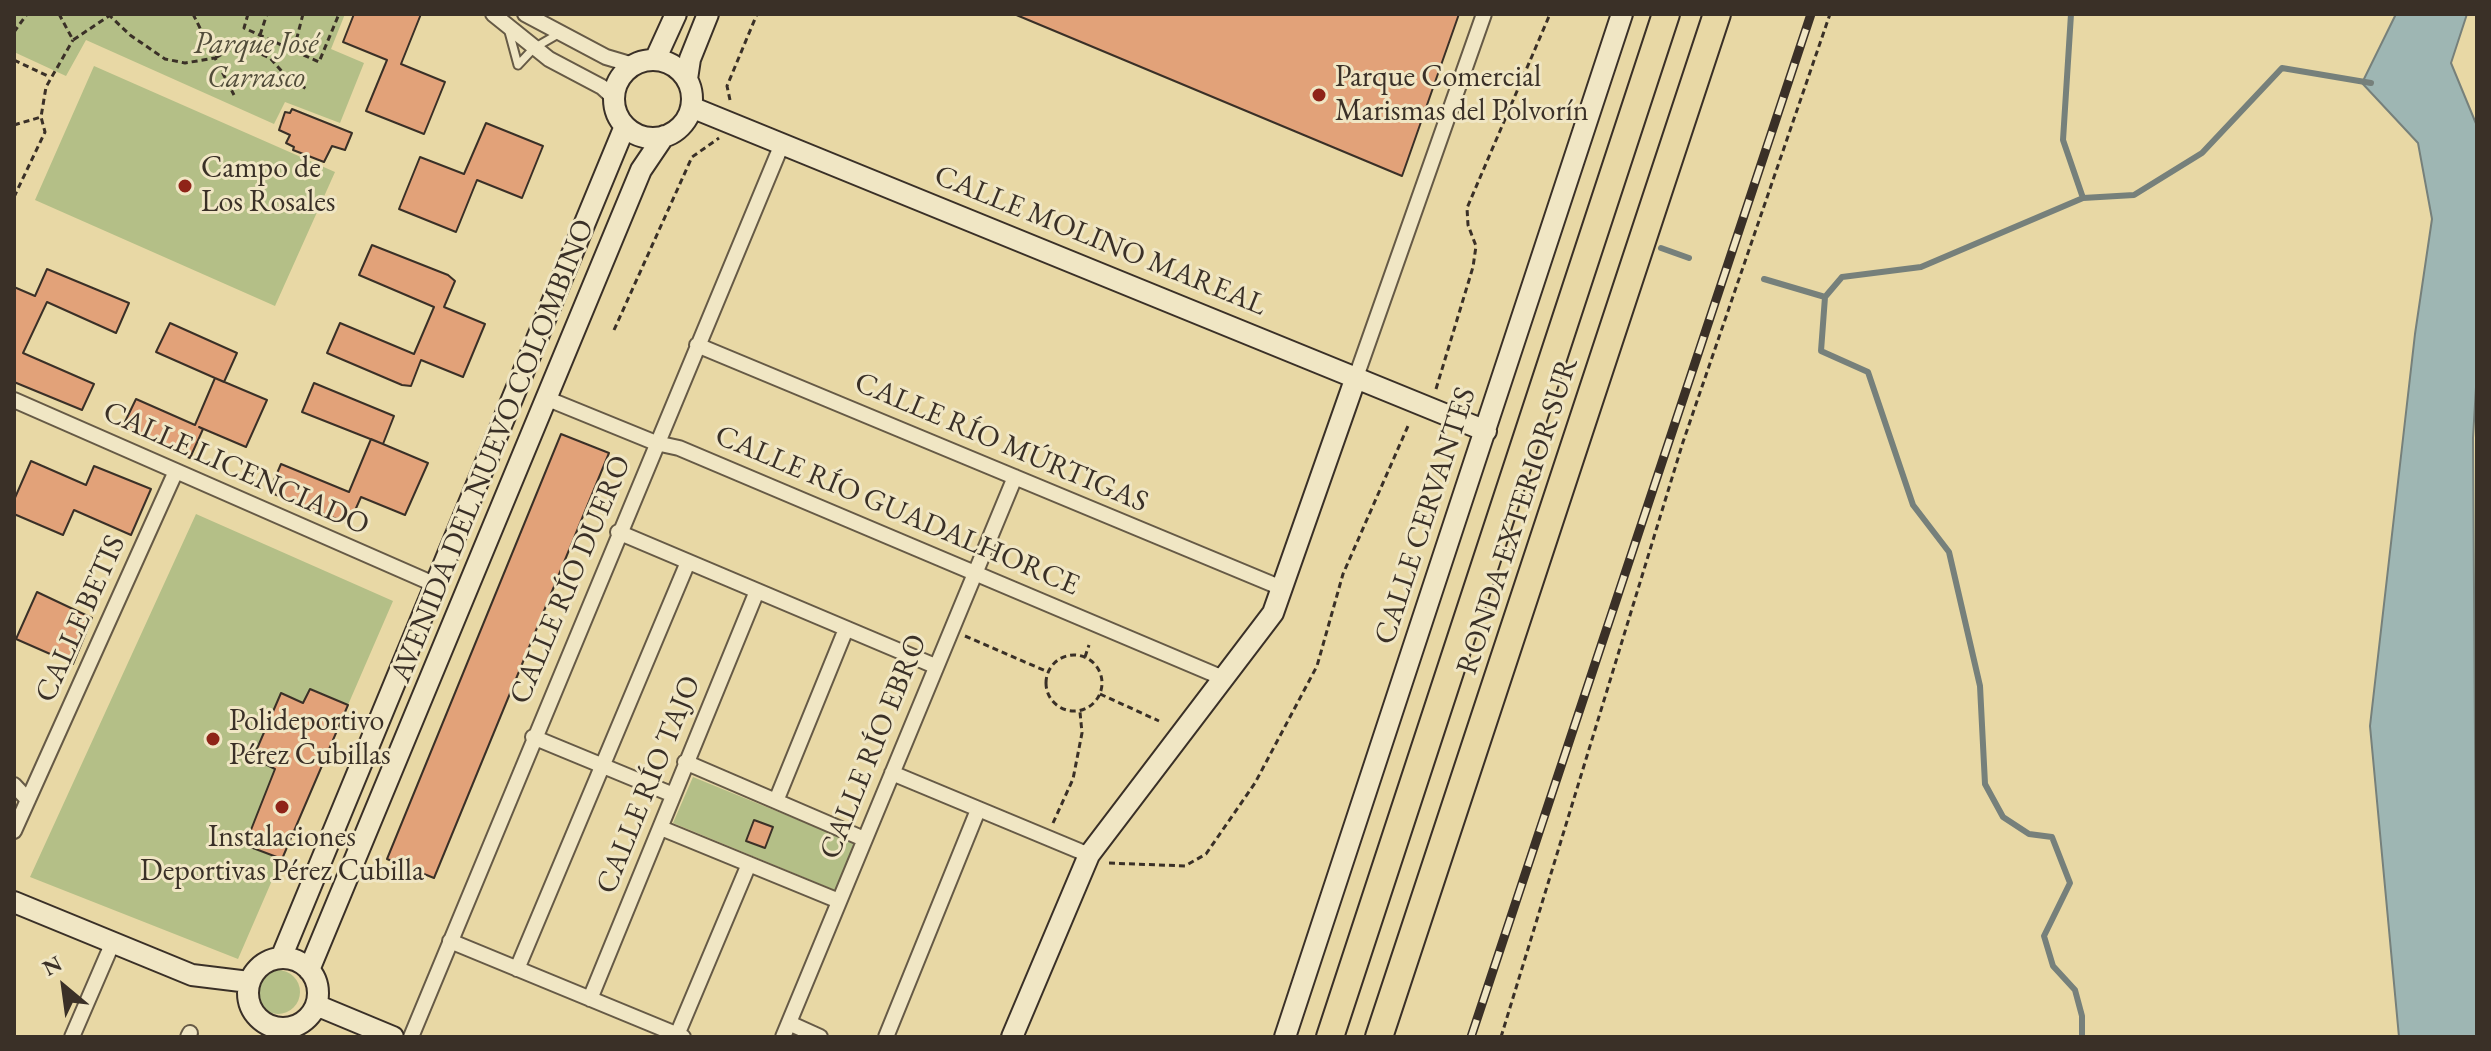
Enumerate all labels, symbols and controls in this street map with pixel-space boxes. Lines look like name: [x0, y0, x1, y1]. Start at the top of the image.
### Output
park label: Parque José Carrasco: [194, 27, 318, 98]
place label: Parque Comercial Marismas del Polvorín: [1335, 60, 1589, 130]
marker: Parque Comercial Marismas del Polvorín: [1310, 86, 1328, 104]
place label: Campo de Los Rosales: [201, 151, 336, 222]
street label: CALLE MOLINO MAREAL: [929, 158, 1271, 324]
marker: Campo de Los Rosales: [176, 177, 194, 195]
street label: AVENIDA DEL NUEVO COLOMBINO: [383, 214, 603, 688]
street label: RONDA EXTERIOR SUR: [1450, 353, 1586, 679]
street label: CALLE RÍO MÚRTIGAS: [849, 365, 1153, 521]
street label: CALLE CERVANTES: [1367, 383, 1485, 649]
street label: CALLE LICENCIADO: [97, 394, 375, 544]
street label: CALLE RÍO GUADALHORCE: [710, 418, 1084, 604]
street label: CALLE RÍO DUERO: [502, 450, 640, 710]
street label: CALLE BETIS: [28, 530, 134, 708]
street label: CALLE RÍO EBRO: [812, 629, 936, 865]
street label: CALLE RÍO TAJO: [589, 671, 709, 899]
place label: Polideportivo Pérez Cubillas: [229, 704, 391, 774]
marker: Polideportivo Pérez Cubillas: [204, 730, 222, 748]
marker: Instalaciones Deportivas Pérez Cubilla: [273, 798, 291, 816]
place label: Instalaciones Deportivas Pérez Cubilla: [140, 820, 424, 890]
north arrow: [24, 947, 104, 1027]
text: N: [37, 949, 67, 983]

